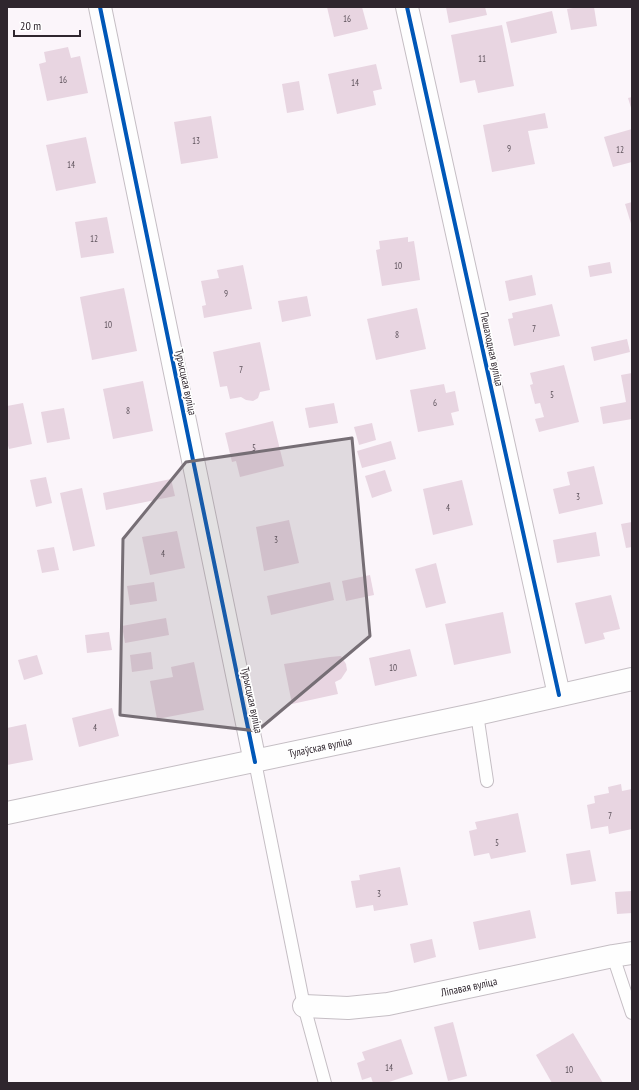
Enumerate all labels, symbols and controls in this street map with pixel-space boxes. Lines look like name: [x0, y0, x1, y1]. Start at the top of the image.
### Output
scale bar: [14, 12, 80, 38]
house number: 16: [343, 13, 351, 24]
text: 20 m: [20, 18, 41, 33]
house number: 11: [478, 53, 486, 64]
house number: 16: [59, 74, 67, 85]
house number: 14: [351, 77, 359, 88]
house number: 13: [192, 135, 200, 146]
house number: 9: [507, 143, 511, 154]
house number: 12: [616, 144, 624, 155]
house number: 14: [67, 159, 75, 170]
house number: 12: [90, 233, 98, 244]
house number: 10: [394, 260, 402, 271]
house number: 9: [224, 288, 228, 299]
street label: Пешаходная вуліца: [477, 311, 507, 387]
house number: 10: [104, 319, 112, 330]
house number: 7: [532, 323, 536, 334]
house number: 8: [395, 329, 399, 340]
street label: Турысцкая вуліца: [172, 348, 200, 416]
house number: 7: [239, 364, 243, 375]
house number: 5: [550, 389, 554, 400]
house number: 6: [433, 397, 437, 408]
house number: 8: [126, 405, 130, 416]
house number: 5: [252, 442, 256, 453]
house number: 3: [576, 491, 580, 502]
house number: 4: [446, 502, 450, 513]
house number: 3: [274, 534, 278, 545]
house number: 4: [161, 548, 165, 559]
house number: 10: [389, 662, 397, 673]
street label: Турысцкая вуліца: [238, 666, 266, 734]
house number: 4: [93, 722, 97, 733]
street label: Тулаўская вуліца: [287, 734, 353, 761]
house number: 7: [608, 810, 612, 821]
house number: 5: [495, 837, 499, 848]
house number: 3: [377, 888, 381, 899]
street label: Ліпавая вуліца: [439, 974, 498, 1000]
house number: 14: [385, 1062, 393, 1073]
house number: 10: [565, 1064, 573, 1075]

